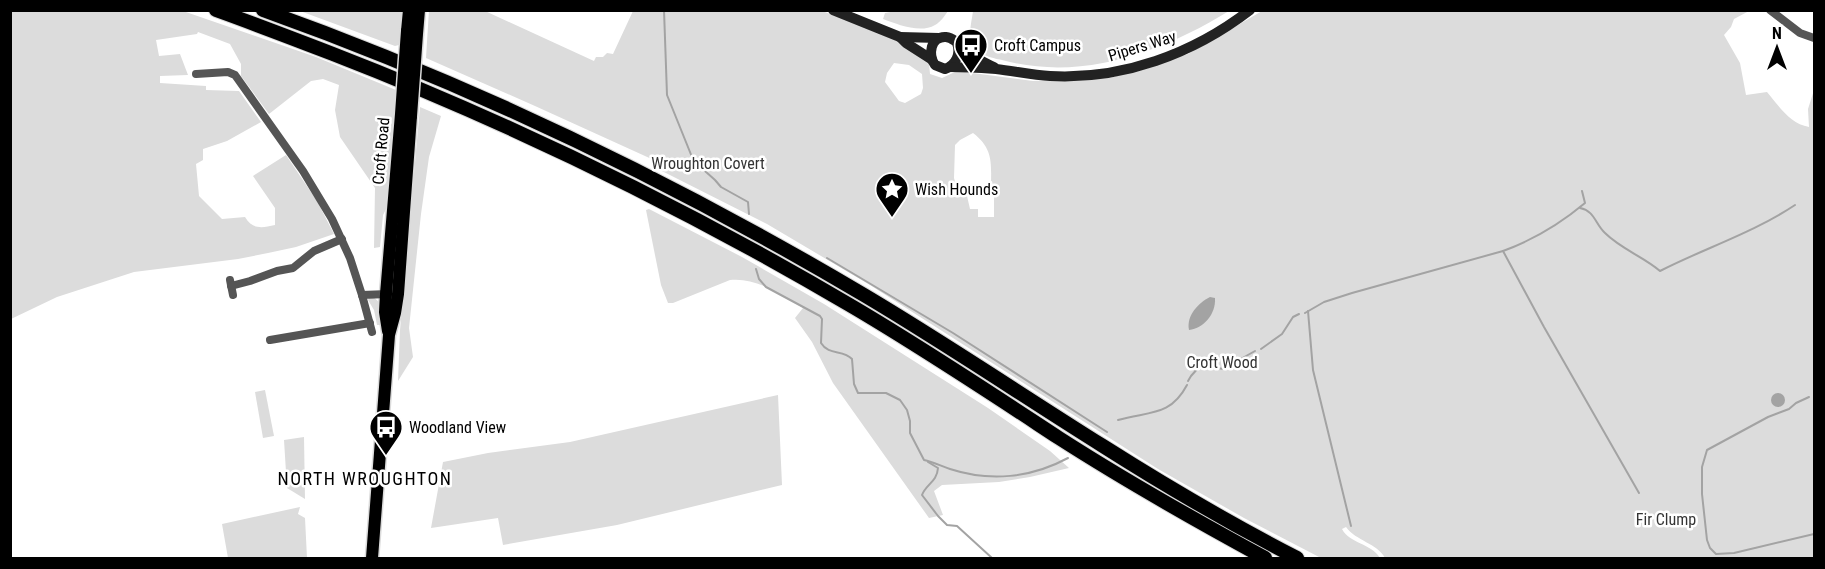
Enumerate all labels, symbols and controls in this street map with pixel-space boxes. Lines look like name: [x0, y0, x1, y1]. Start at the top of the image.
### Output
north arrow: [1747, 18, 1807, 78]
text: N: [1772, 24, 1782, 43]
bus stop icon: Croft Campus: [953, 27, 989, 74]
street label: Pipers Way: [1106, 27, 1179, 65]
place label: Croft Campus: [994, 36, 1081, 55]
street label: Croft Road: [369, 117, 393, 185]
park label: Wroughton Covert: [651, 154, 765, 173]
place icon: Wish Hounds: [874, 171, 910, 218]
place label: Wish Hounds: [915, 180, 998, 199]
park label: Croft Wood: [1186, 353, 1258, 372]
bus stop icon: Woodland View: [368, 409, 404, 456]
place label: Woodland View: [409, 418, 506, 437]
district label: NORTH WROUGHTON: [278, 468, 452, 489]
park label: Fir Clump: [1636, 510, 1696, 529]

